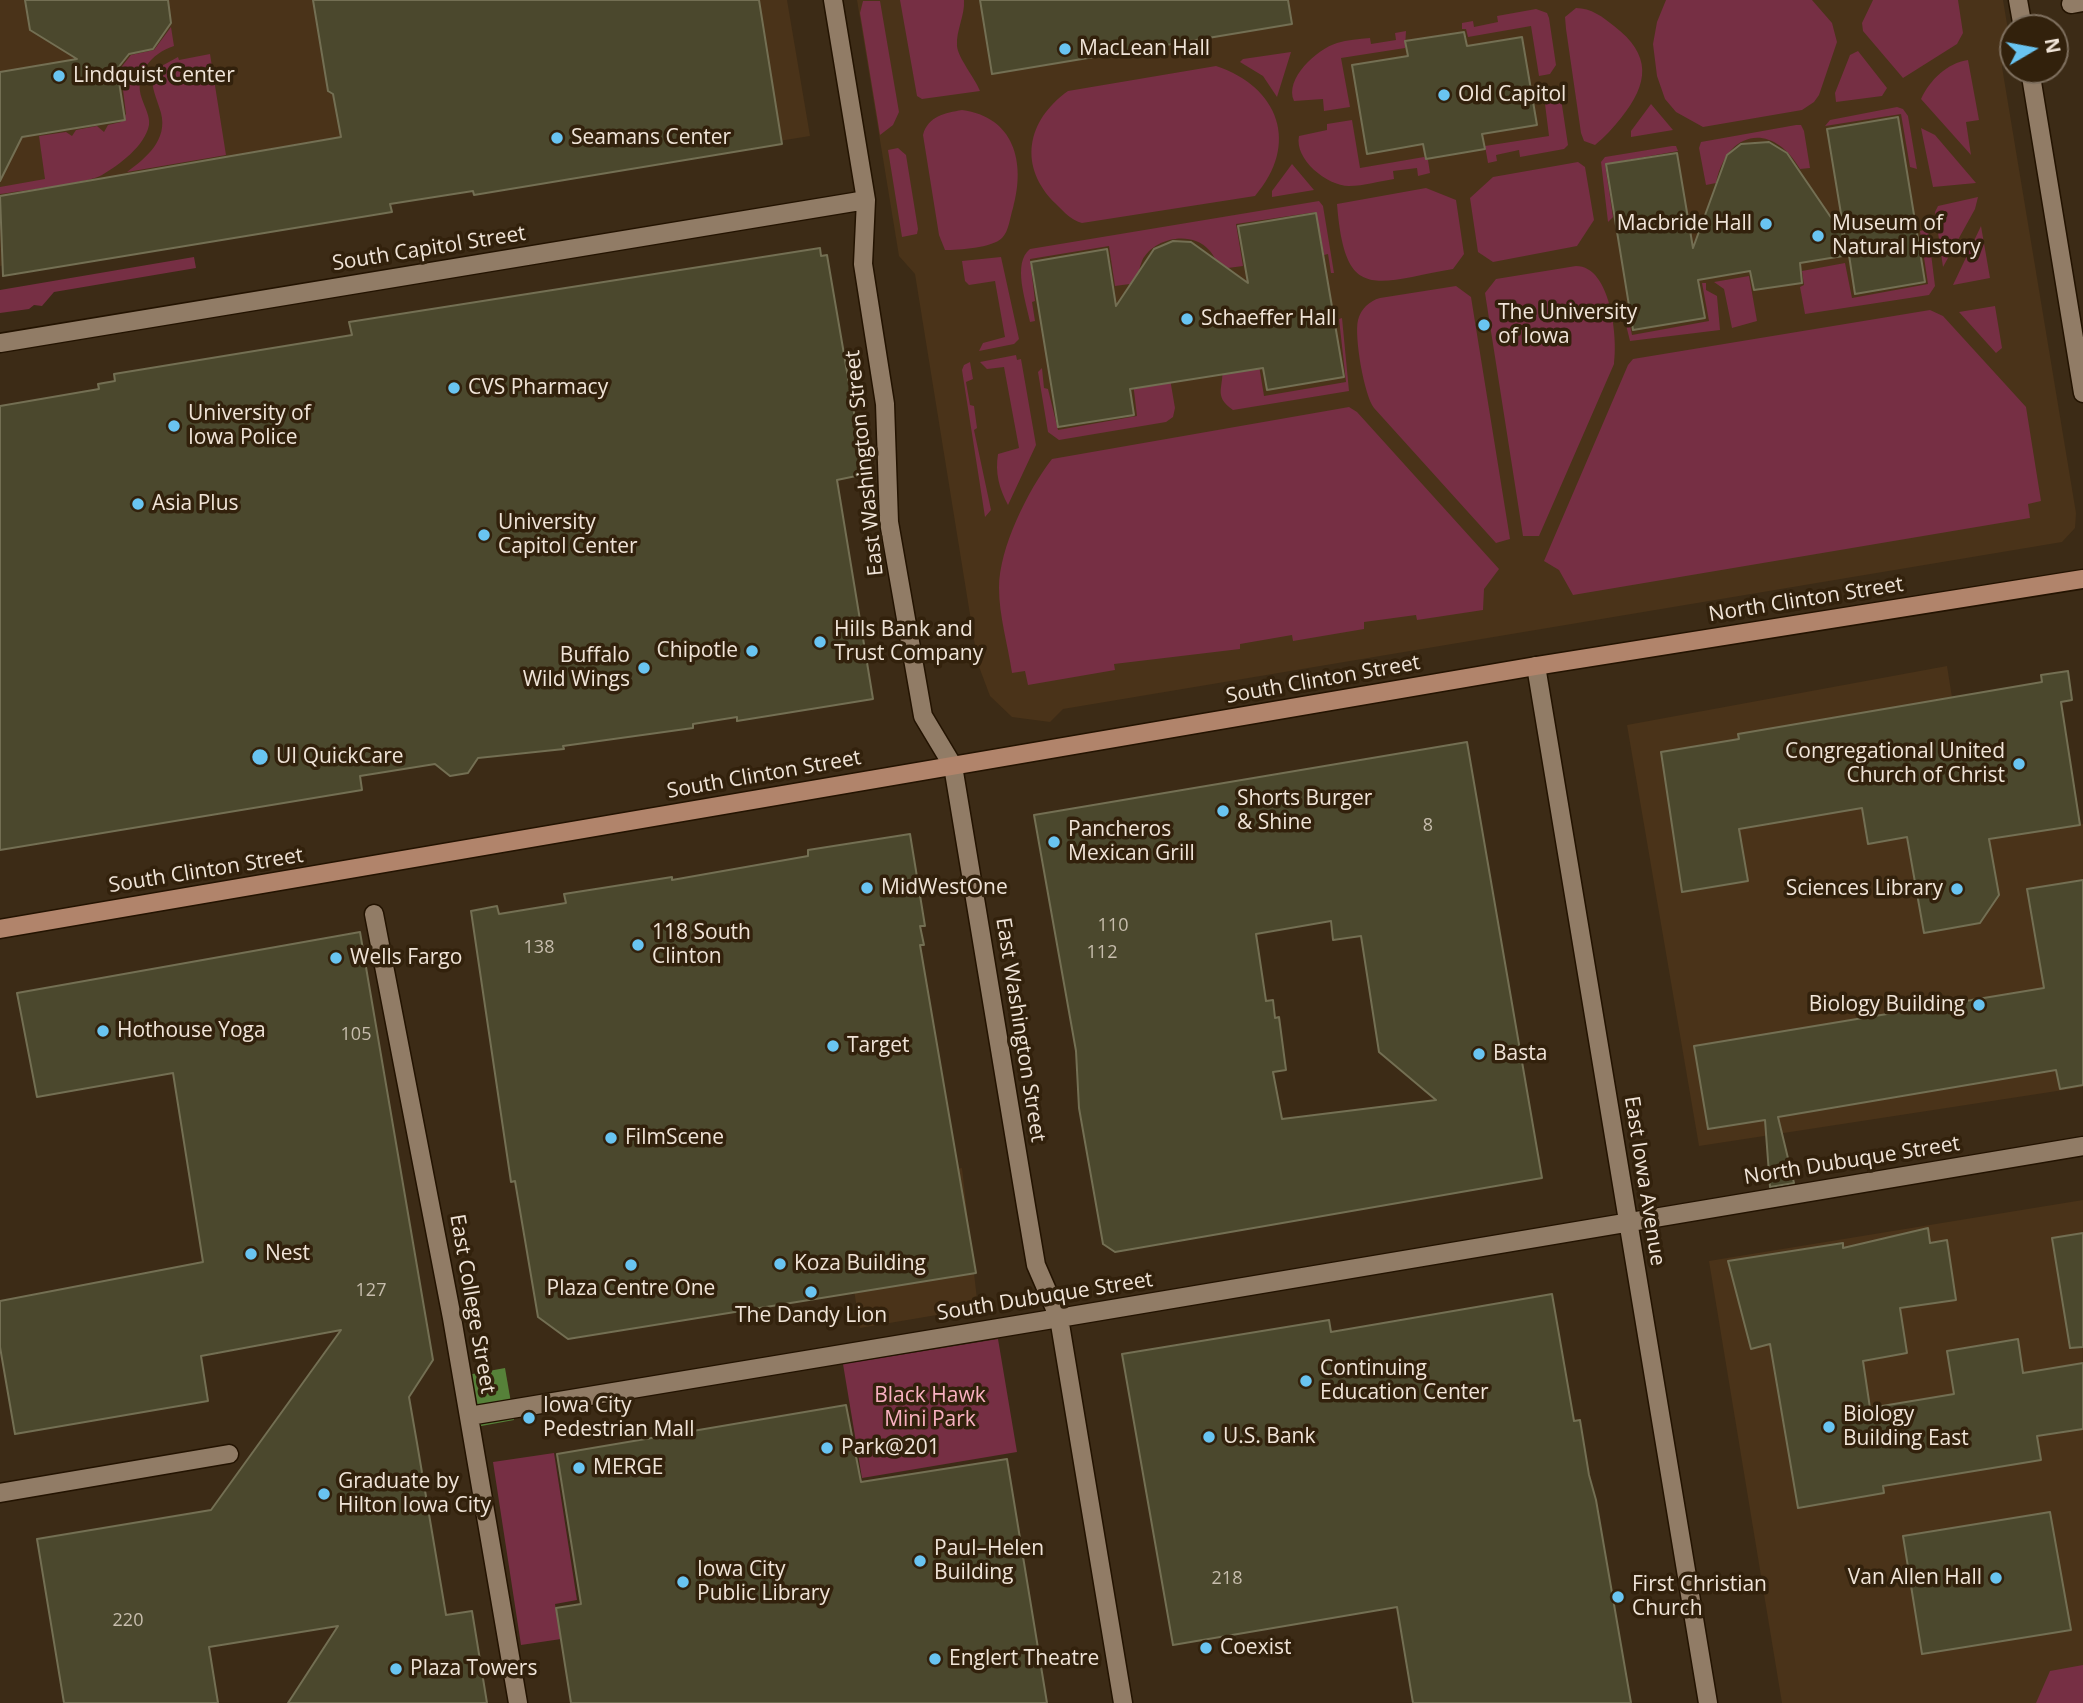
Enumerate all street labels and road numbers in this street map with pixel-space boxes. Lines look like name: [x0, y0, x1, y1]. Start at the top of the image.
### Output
street label: South Capitol Street: [331, 221, 527, 277]
street label: East Washington Street: [841, 349, 889, 577]
street label: North Clinton Street: [1707, 572, 1905, 628]
street label: South Clinton Street: [1224, 651, 1422, 709]
street label: South Clinton Street: [665, 746, 863, 804]
street label: South Clinton Street: [107, 843, 305, 899]
street label: East Washington Street: [990, 916, 1050, 1144]
street label: East Iowa Avenue: [1618, 1094, 1670, 1268]
street label: North Dubuque Street: [1742, 1131, 1962, 1191]
street label: East College Street: [444, 1212, 500, 1396]
street label: South Dubuque Street: [935, 1267, 1155, 1327]

